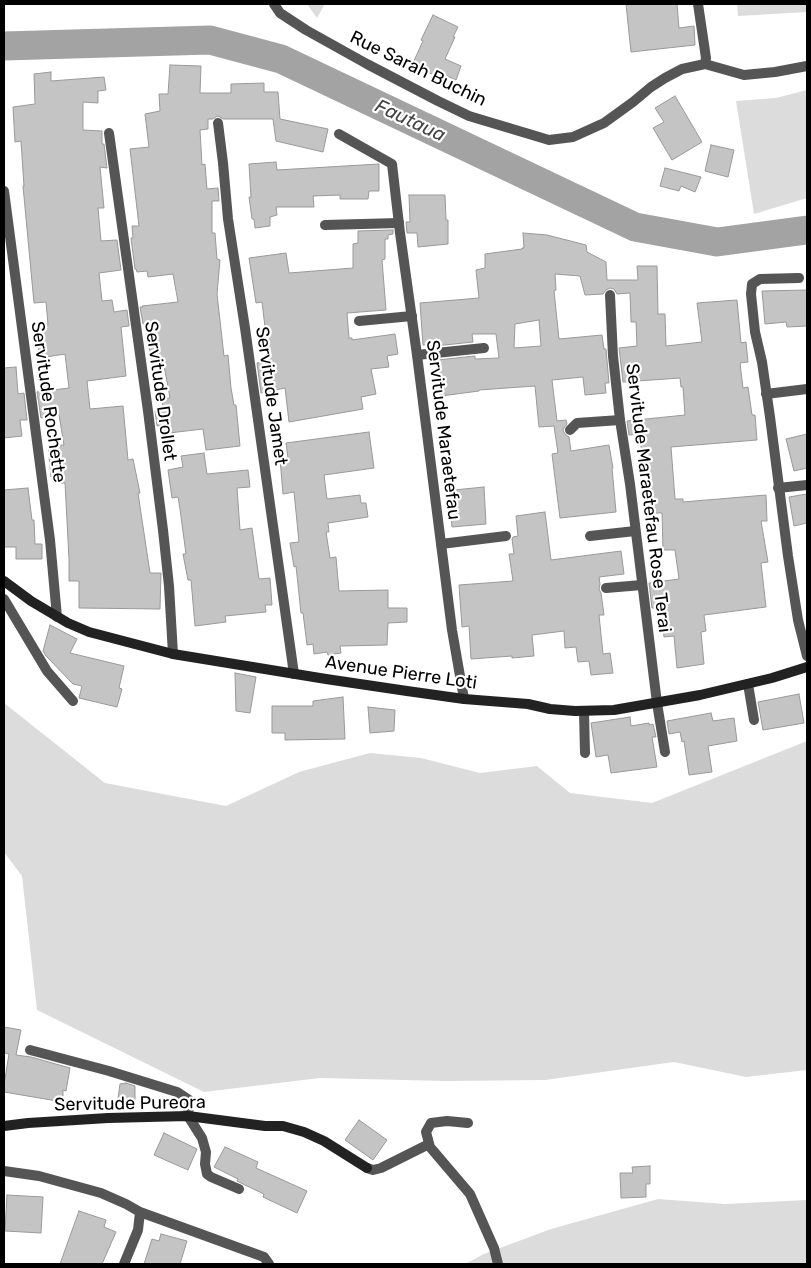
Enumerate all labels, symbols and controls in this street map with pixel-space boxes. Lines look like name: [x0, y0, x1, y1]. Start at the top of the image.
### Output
street label: Rue Sarah Buchin: [346, 27, 490, 111]
water label: Fautaua: [371, 95, 449, 147]
street label: Servitude Rochette: [26, 320, 70, 484]
street label: Servitude Drollet: [140, 320, 180, 462]
street label: Servitude Jamet: [251, 325, 291, 467]
street label: Servitude Maraetefau: [421, 339, 465, 521]
street label: Servitude Maraetefau Rose Terai: [621, 362, 675, 634]
street label: Avenue Pierre Loti: [324, 652, 478, 694]
street label: Servitude Pureora: [54, 1092, 206, 1116]

